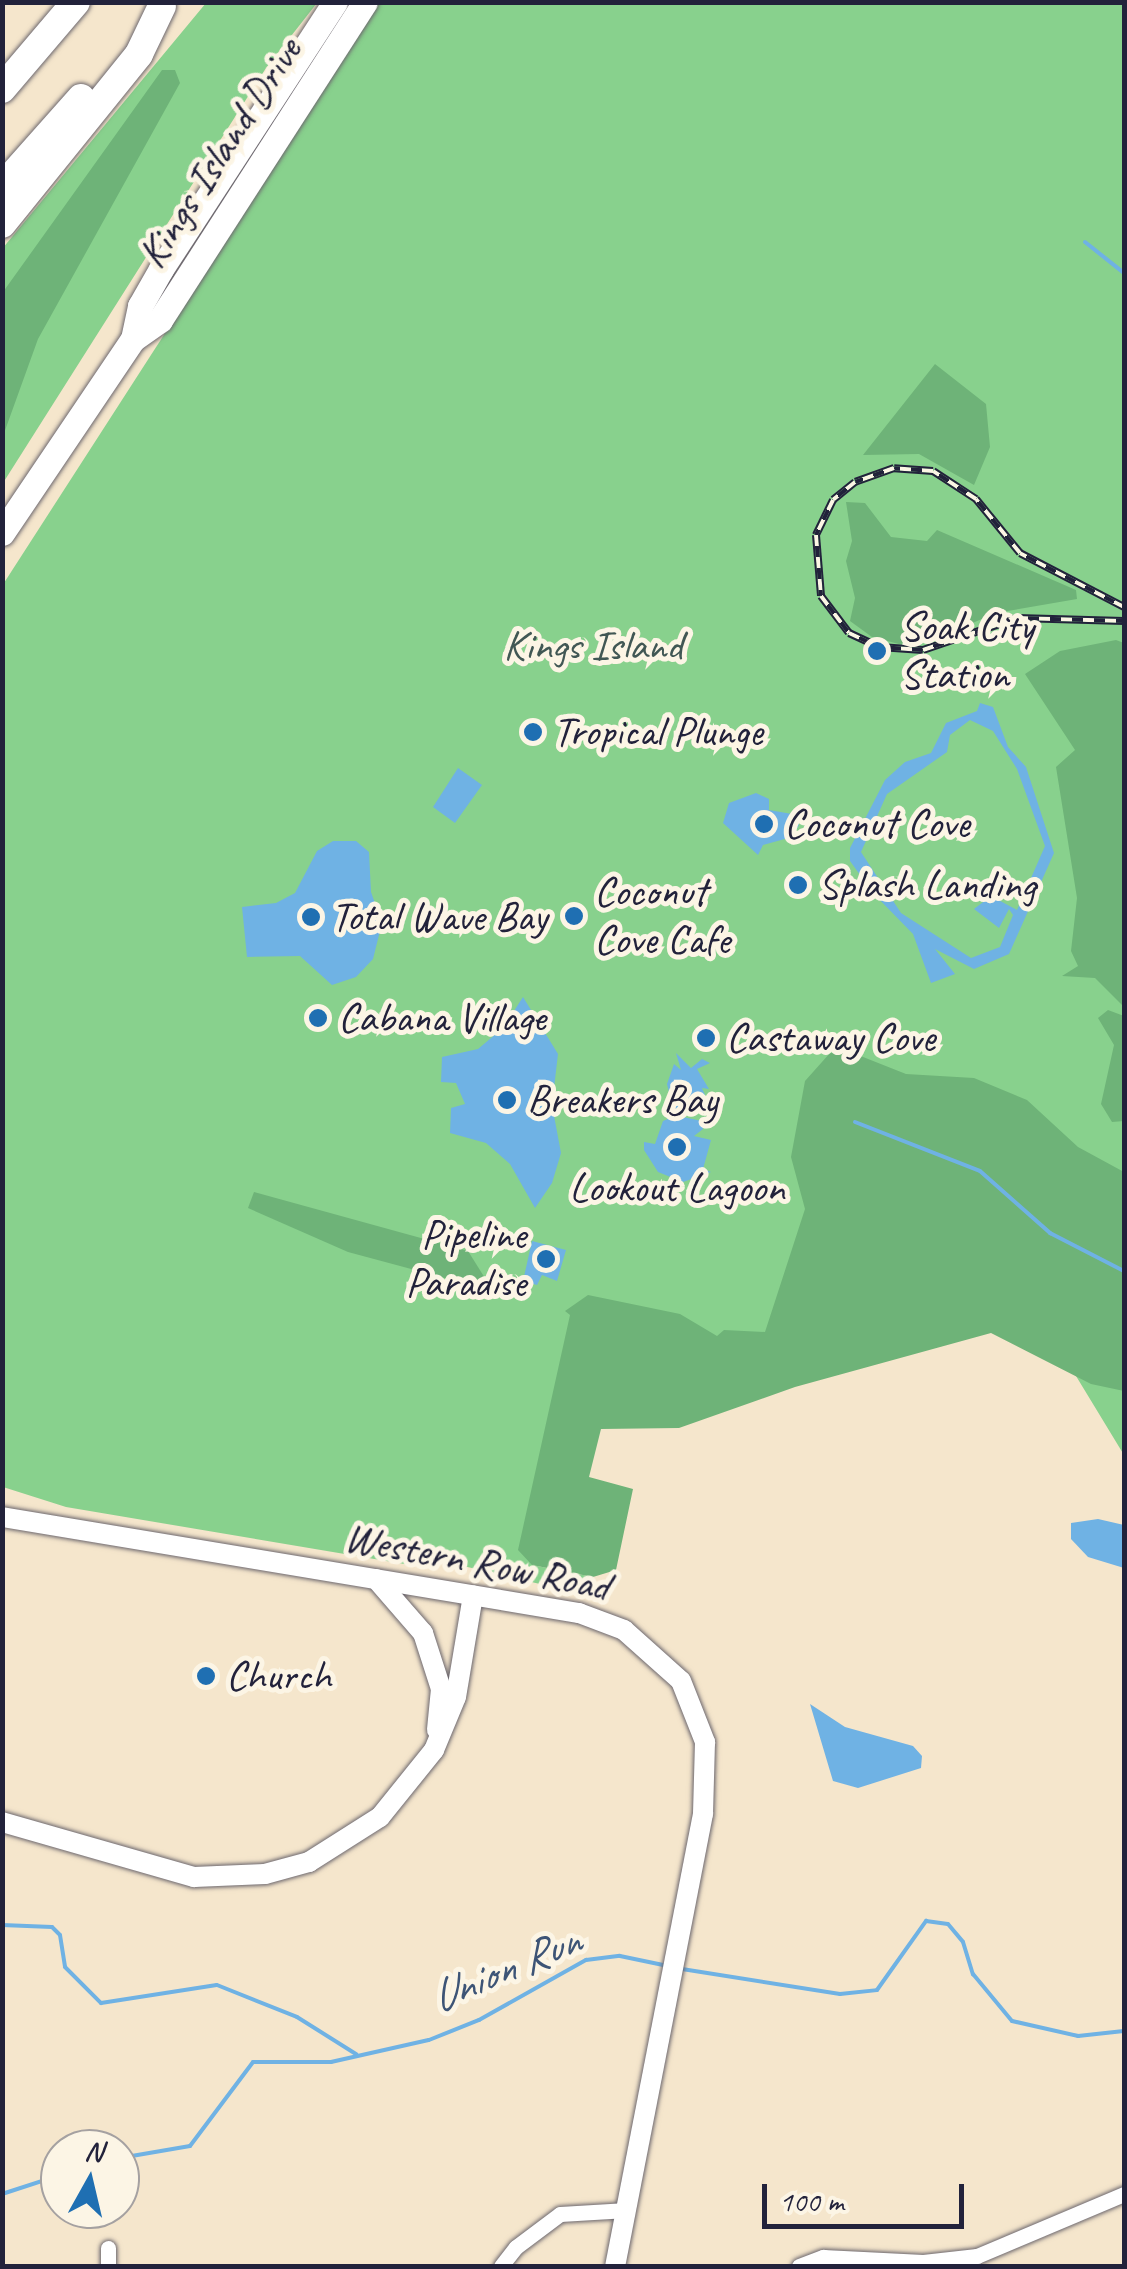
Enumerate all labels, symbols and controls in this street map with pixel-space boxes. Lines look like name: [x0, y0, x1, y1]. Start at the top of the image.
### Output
street label: Kings Island Drive: [127, 28, 313, 278]
place label: Soak City Station: [900, 602, 1033, 700]
park label: Kings Island: [503, 621, 683, 671]
marker: Soak City Station: [864, 638, 890, 664]
place label: Tropical Plunge: [553, 707, 763, 757]
marker: Tropical Plunge: [522, 721, 544, 743]
place label: Coconut Cove: [784, 799, 969, 849]
marker: Coconut Cove: [753, 813, 775, 835]
place label: Splash Landing: [818, 860, 1037, 910]
place label: Coconut Cove Cafe: [594, 867, 731, 966]
marker: Splash Landing: [787, 874, 809, 896]
place label: Total Wave Bay: [331, 892, 548, 942]
marker: Coconut Cove Cafe: [563, 905, 585, 927]
marker: Total Wave Bay: [300, 906, 322, 928]
place label: Cabana Village: [338, 993, 546, 1043]
marker: Cabana Village: [307, 1007, 329, 1029]
place label: Castaway Cove: [726, 1013, 935, 1063]
marker: Castaway Cove: [695, 1027, 717, 1049]
place label: Breakers Bay: [527, 1075, 717, 1125]
marker: Breakers Bay: [496, 1089, 518, 1111]
marker: Lookout Lagoon: [666, 1136, 688, 1158]
place label: Lookout Lagoon: [568, 1163, 786, 1213]
place label: Pipeline Paradise: [406, 1210, 526, 1308]
marker: Pipeline Paradise: [535, 1248, 557, 1270]
street label: Western Row Road: [340, 1512, 614, 1612]
place label: Church: [226, 1651, 331, 1701]
marker: Church: [195, 1665, 217, 1687]
water label: Union Run: [422, 1913, 588, 2025]
north arrow: [40, 2129, 140, 2229]
text: N: [83, 2132, 105, 2169]
scale bar: [767, 2164, 970, 2226]
text: 100 m: [779, 2182, 844, 2220]

